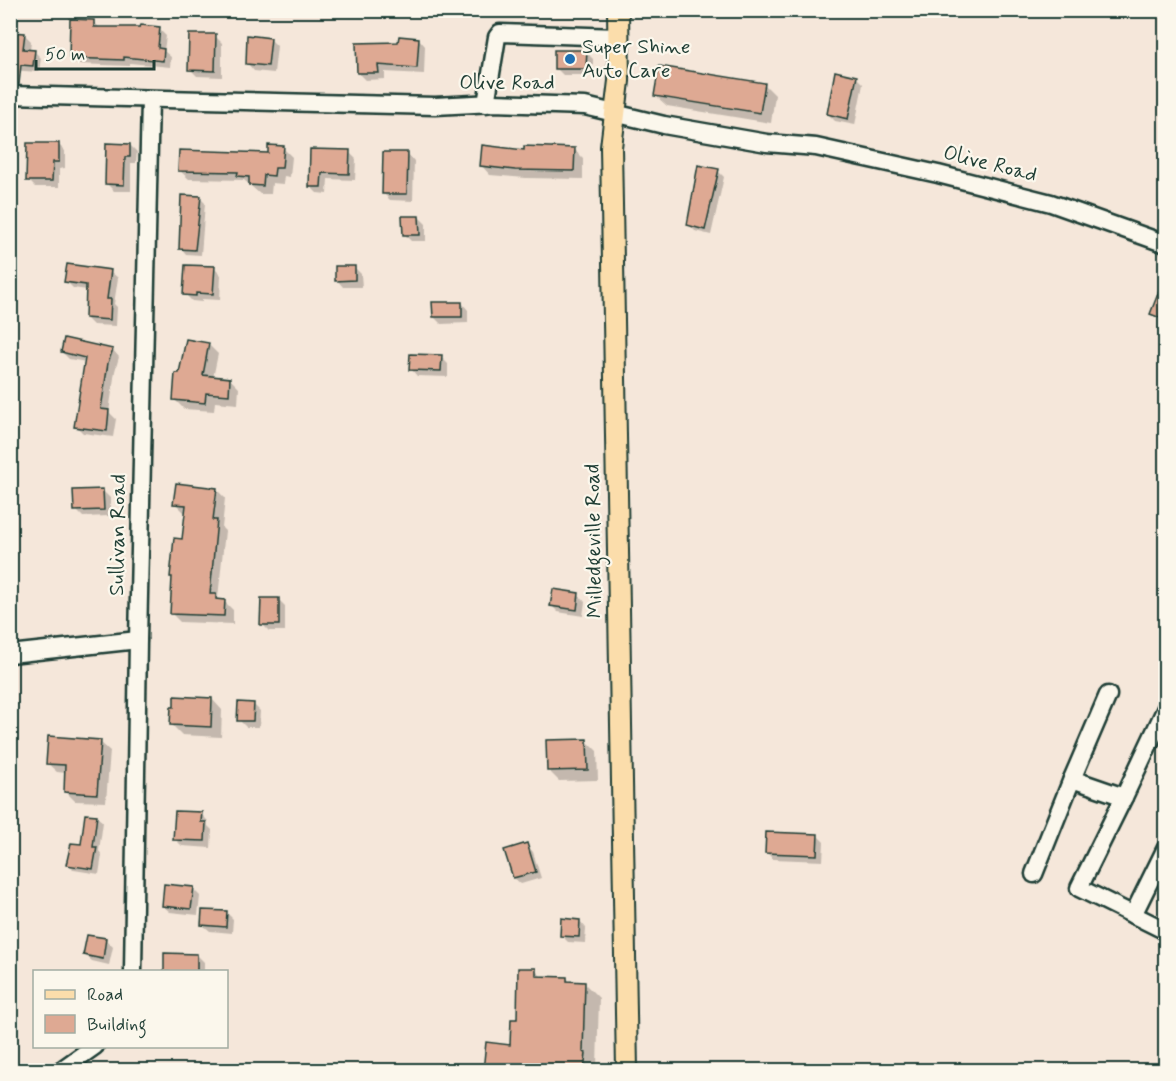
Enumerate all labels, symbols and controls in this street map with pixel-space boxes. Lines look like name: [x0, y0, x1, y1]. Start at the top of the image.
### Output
scale bar: [36, 33, 154, 71]
place label: Super Shine Auto Care: [582, 33, 691, 85]
text: 50 m: [45, 43, 85, 67]
marker: Super Shine Auto Care: [563, 52, 577, 66]
street label: Olive Road: [459, 69, 555, 97]
street label: Olive Road: [940, 139, 1040, 189]
street label: Milledgeville Road: [579, 463, 611, 619]
street label: Sullivan Road: [103, 474, 133, 596]
legend: [33, 970, 228, 1048]
text: Road: [87, 983, 123, 1007]
text: Building: [87, 1013, 147, 1039]

